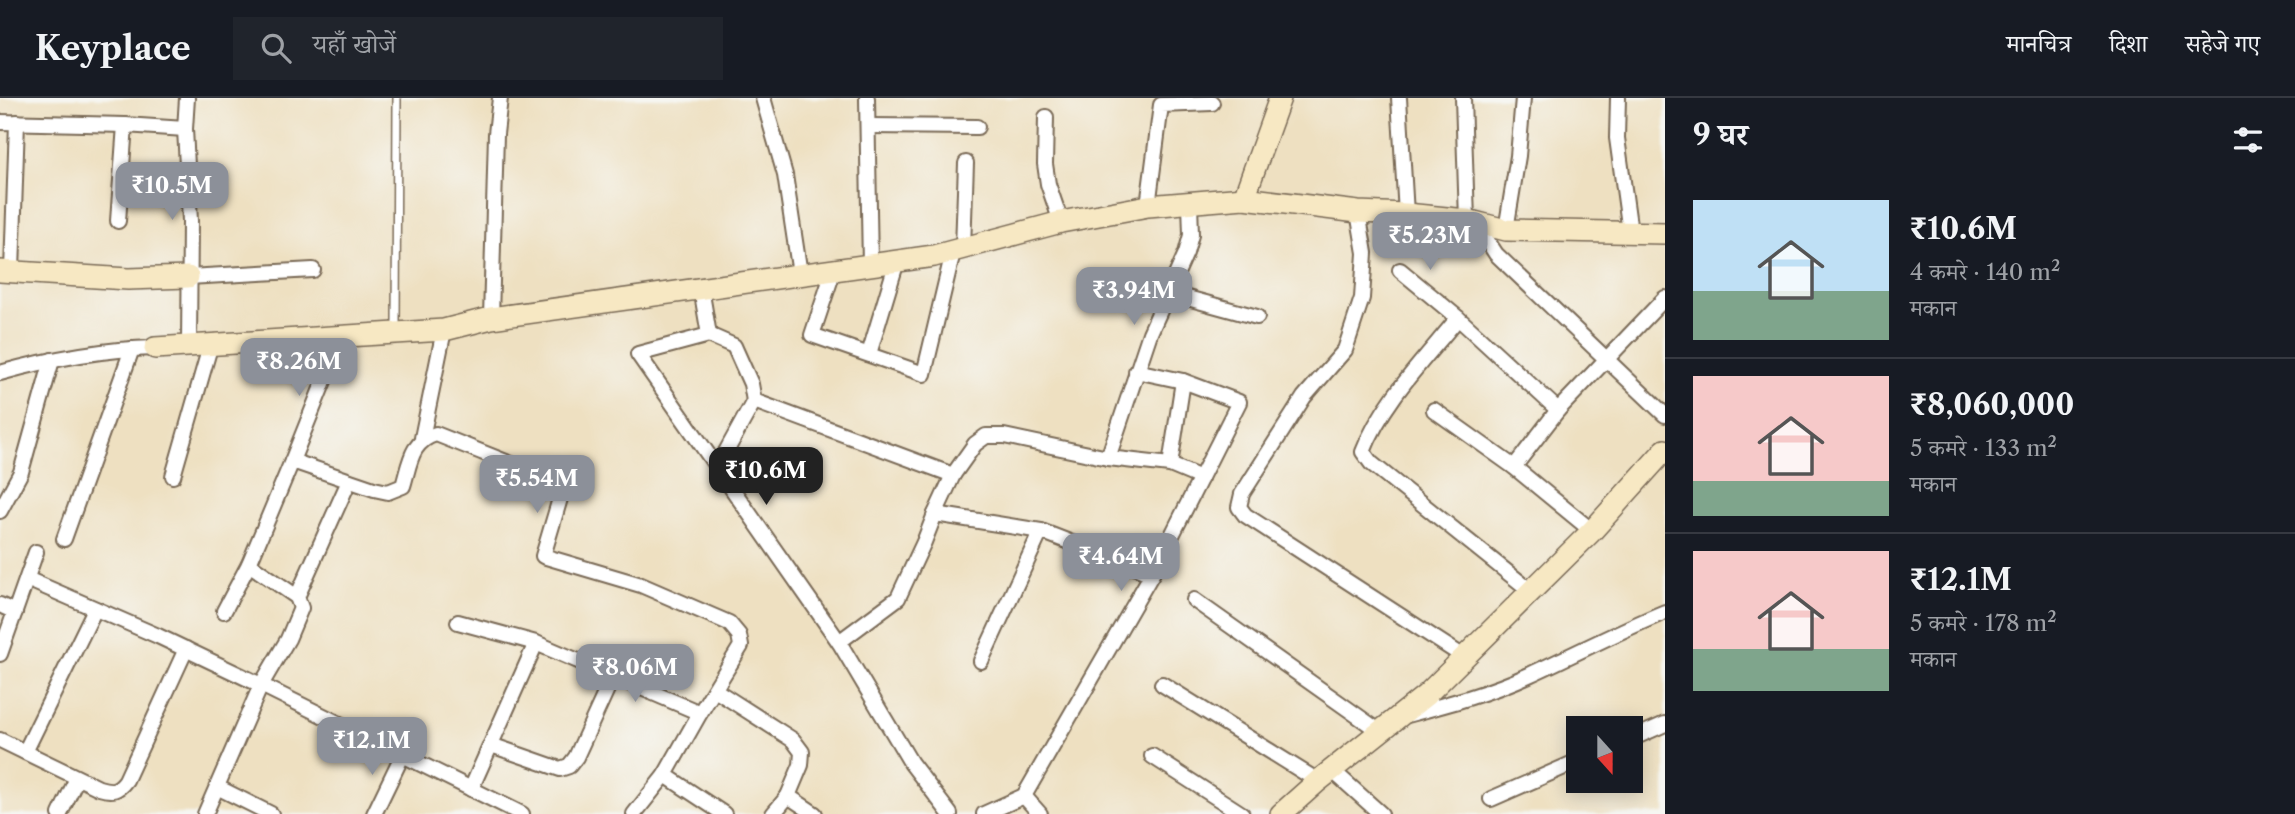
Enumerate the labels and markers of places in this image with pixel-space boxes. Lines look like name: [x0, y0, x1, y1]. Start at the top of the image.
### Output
pin: ₹10.5M: [115, 162, 229, 222]
pin: ₹5.23M: [1373, 212, 1487, 272]
pin: ₹3.94M: [1077, 268, 1191, 327]
pin: ₹8.26M: [242, 338, 356, 398]
pin: ₹10.6M: [709, 448, 823, 507]
pin: ₹5.54M: [480, 456, 594, 515]
pin: ₹4.64M: [1064, 533, 1178, 593]
pin: ₹8.06M: [578, 644, 692, 704]
pin: ₹12.1M: [315, 718, 429, 777]

